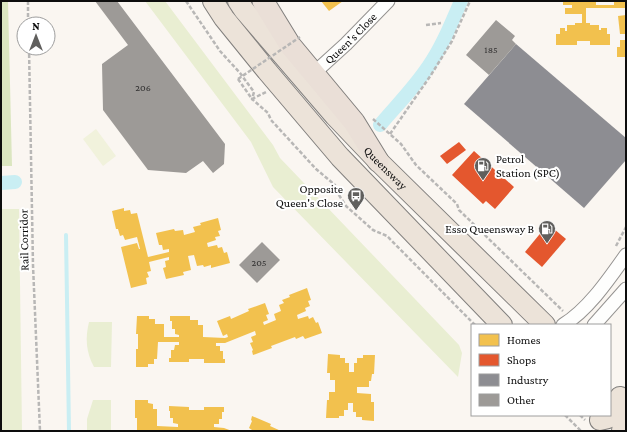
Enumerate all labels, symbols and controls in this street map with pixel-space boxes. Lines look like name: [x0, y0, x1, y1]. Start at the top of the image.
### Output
street label: Queen's Close: [322, 10, 380, 67]
north arrow: [16, 16, 56, 56]
text: N: [32, 20, 40, 32]
house number: 185: [484, 44, 498, 55]
house number: 206: [135, 82, 151, 93]
street label: Queensway: [361, 143, 410, 193]
place label: Petrol Station (SPC): [496, 152, 560, 180]
fuel station icon: Petrol Station (SPC): [473, 156, 493, 181]
place label: Opposite Queen's Close: [276, 182, 343, 210]
bus stop icon: Opposite Queen's Close: [346, 186, 366, 211]
street label: Rail Corridor: [16, 208, 32, 271]
fuel station icon: Esso Queensway B: [537, 219, 557, 244]
place label: Esso Queensway B: [445, 222, 534, 236]
house number: 205: [251, 257, 267, 268]
legend: [471, 324, 611, 416]
text: Homes: [507, 333, 541, 347]
text: Shops: [507, 353, 536, 367]
text: Industry: [507, 373, 549, 387]
text: Other: [507, 393, 536, 407]

